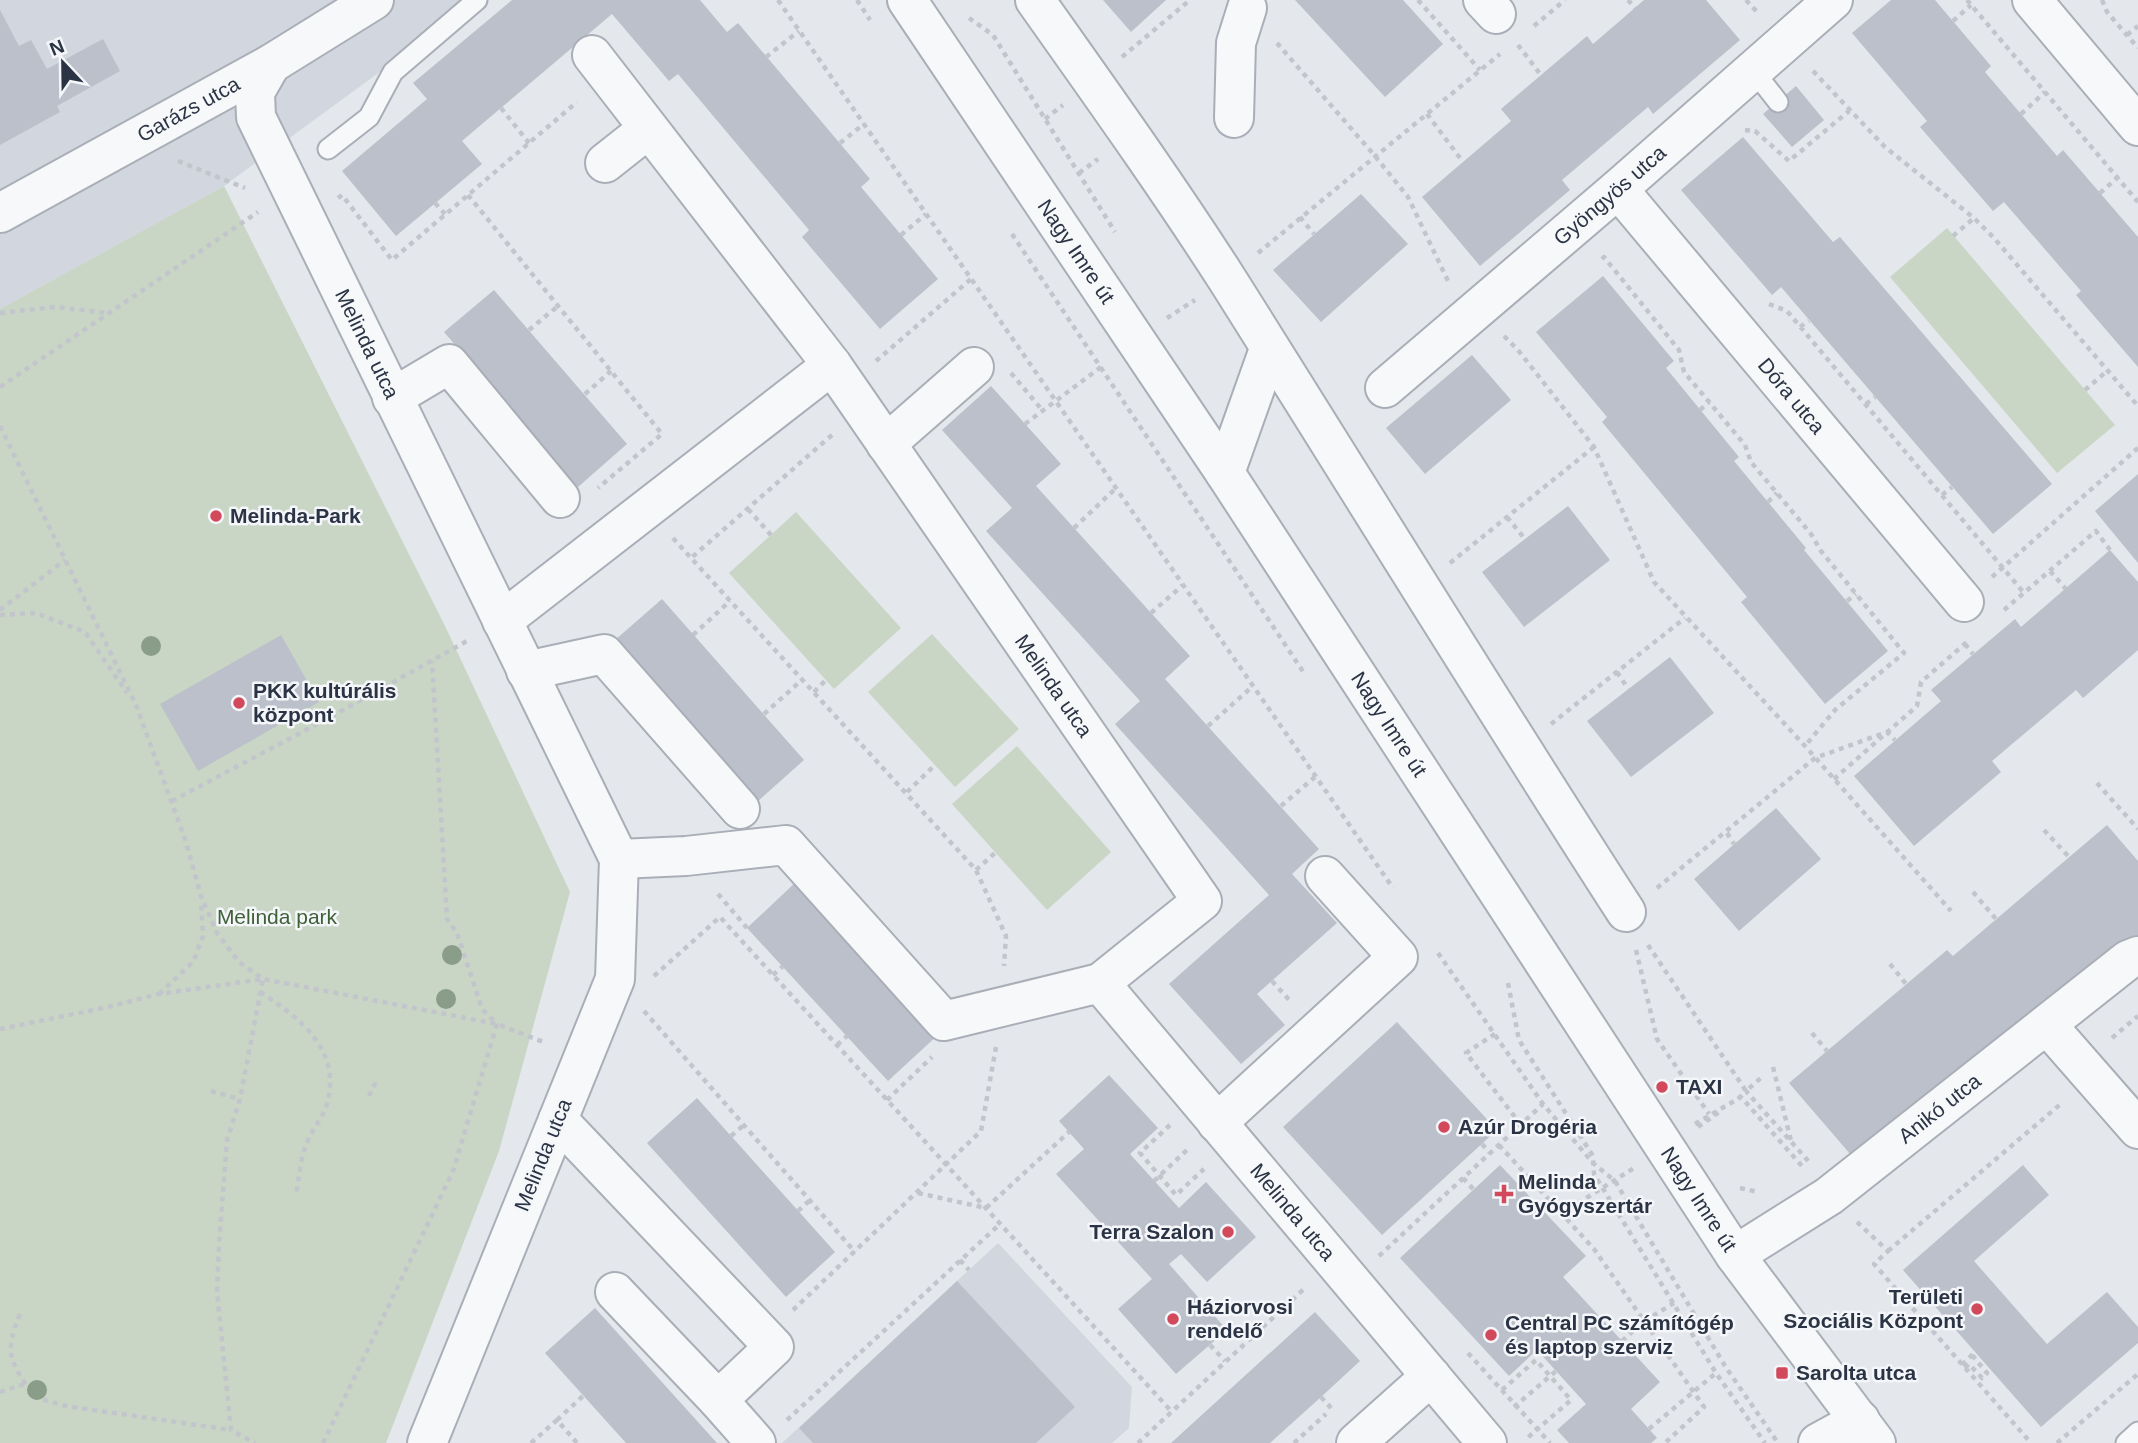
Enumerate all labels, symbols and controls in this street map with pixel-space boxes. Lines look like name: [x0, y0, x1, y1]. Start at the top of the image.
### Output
north arrow: [28, 28, 98, 98]
text: N: [47, 35, 67, 60]
street label: Garázs utca: [133, 71, 244, 146]
street label: Gyöngyös utca: [1549, 140, 1670, 250]
street label: Nagy Imre út: [1033, 195, 1120, 308]
street label: Melinda utca: [331, 285, 404, 403]
street label: Dóra utca: [1754, 353, 1830, 438]
place label: Melinda-Park: [230, 504, 361, 527]
marker: Melinda-Park: [208, 508, 224, 524]
street label: Melinda utca: [1011, 630, 1097, 741]
street label: Nagy Imre út: [1347, 667, 1432, 781]
place label: PKK kultúrális központ: [253, 679, 397, 726]
marker: PKK kultúrális központ: [231, 695, 247, 711]
park label: Melinda park: [217, 905, 338, 928]
street label: Anikó utca: [1894, 1069, 1985, 1148]
place label: TAXI: [1676, 1075, 1722, 1098]
marker: TAXI: [1654, 1079, 1670, 1095]
street label: Melinda utca: [510, 1095, 576, 1214]
place label: Azúr Drogéria: [1458, 1115, 1597, 1138]
marker: Azúr Drogéria: [1436, 1119, 1452, 1135]
street label: Nagy Imre út: [1657, 1142, 1742, 1256]
street label: Melinda utca: [1246, 1159, 1340, 1265]
place label: Melinda Gyógyszertár: [1518, 1170, 1652, 1217]
marker: Melinda Gyógyszertár: [1496, 1186, 1512, 1202]
place label: Terra Szalon: [1090, 1220, 1214, 1243]
marker: Terra Szalon: [1220, 1224, 1236, 1240]
place label: Területi Szociális Központ: [1783, 1285, 1963, 1332]
place label: Háziorvosi rendelő: [1187, 1295, 1293, 1342]
marker: Területi Szociális Központ: [1969, 1301, 1985, 1317]
marker: Háziorvosi rendelő: [1165, 1311, 1181, 1327]
place label: Central PC számítógép és laptop szerviz: [1505, 1311, 1734, 1358]
marker: Central PC számítógép és laptop szerviz: [1483, 1327, 1499, 1343]
place label: Sarolta utca: [1796, 1361, 1917, 1384]
marker: Sarolta utca: [1774, 1365, 1790, 1381]

